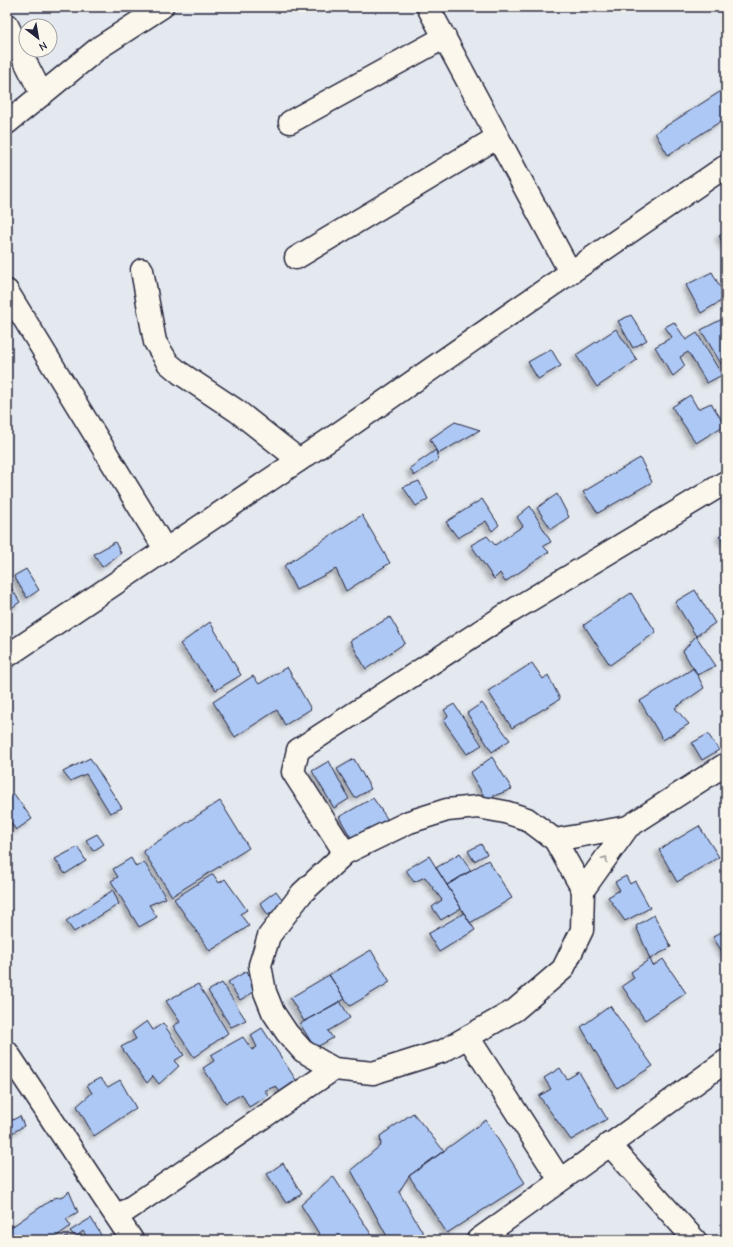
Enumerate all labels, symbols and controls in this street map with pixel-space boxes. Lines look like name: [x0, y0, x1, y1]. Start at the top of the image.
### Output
north arrow: [18, 18, 58, 58]
text: N: [36, 39, 49, 54]
one-way arrow: [600, 856, 607, 863]

